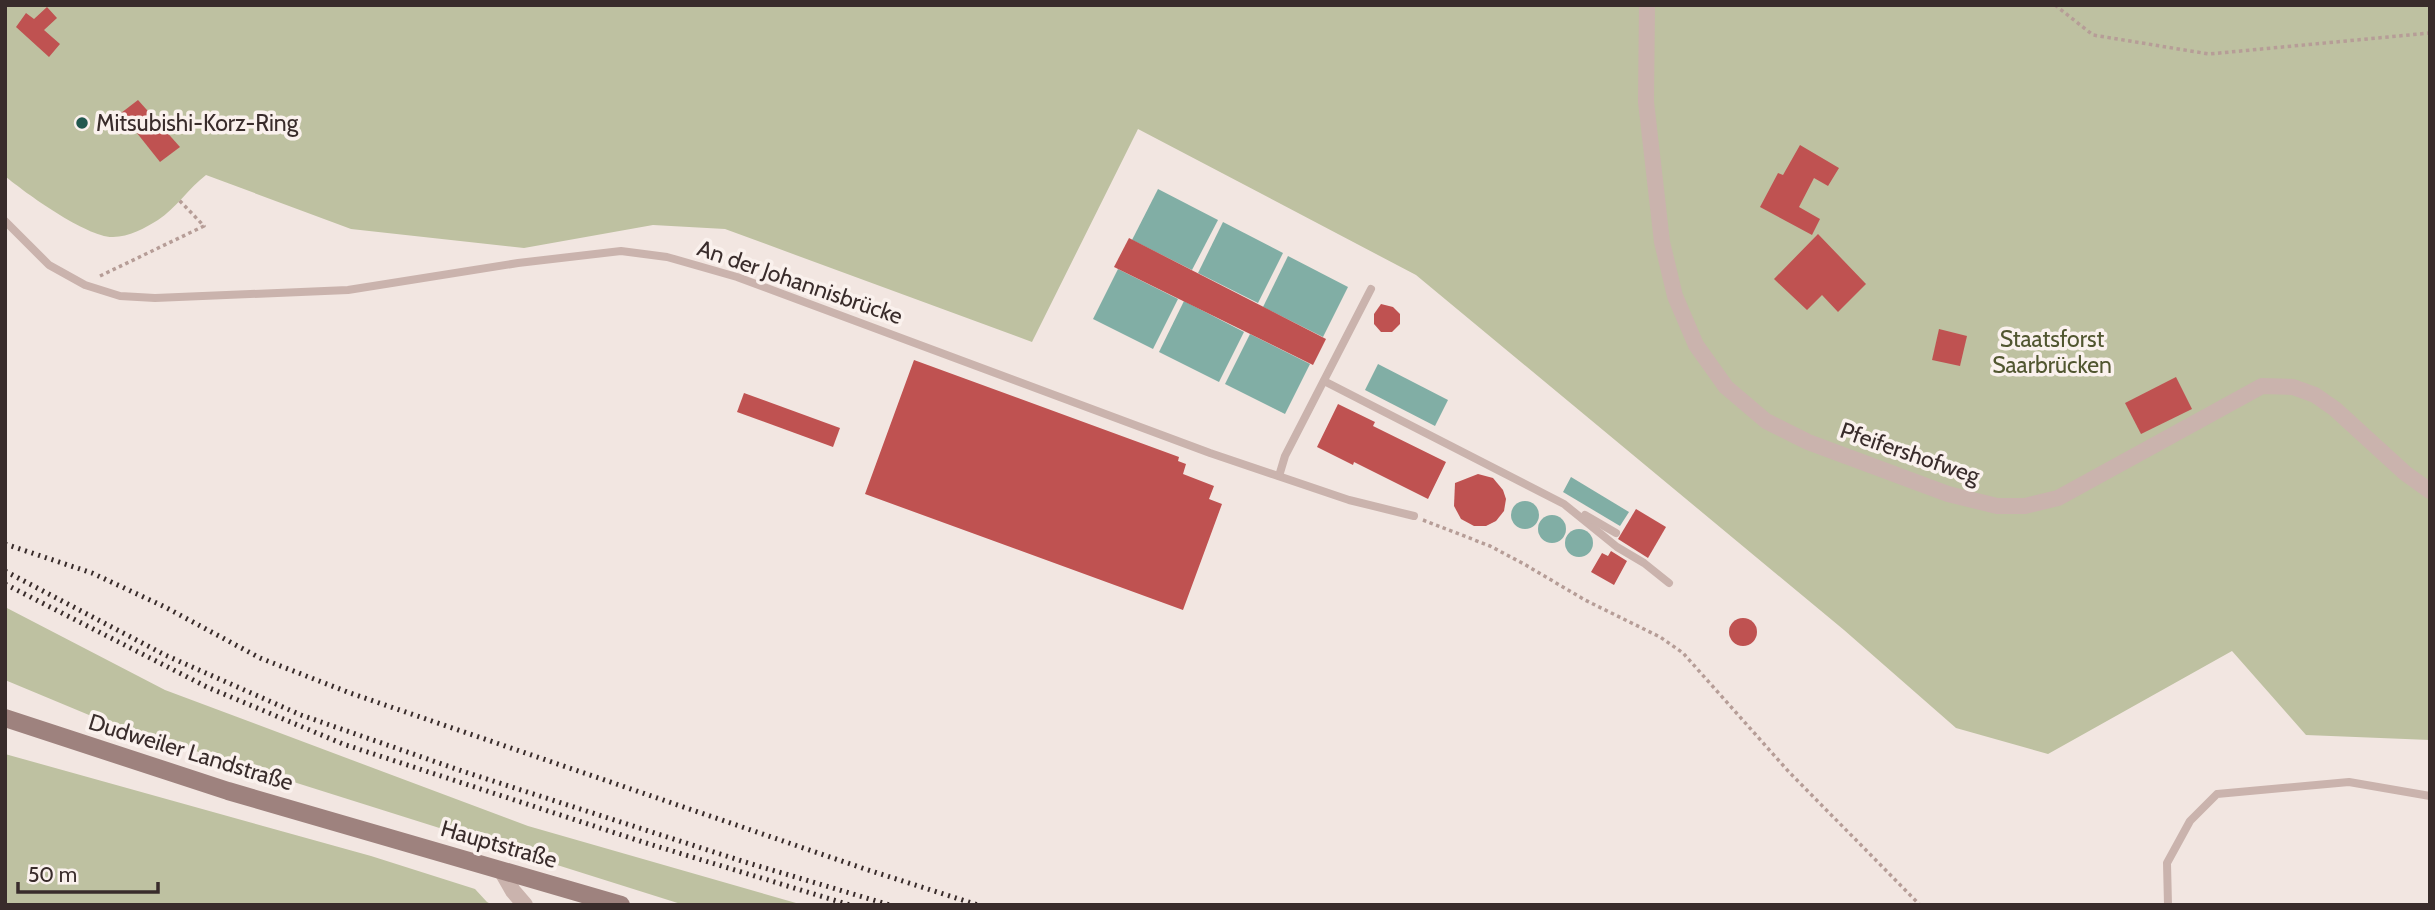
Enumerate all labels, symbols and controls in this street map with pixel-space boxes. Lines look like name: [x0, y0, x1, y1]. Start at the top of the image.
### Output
place label: Mitsubishi-Korz-Ring: [96, 109, 299, 137]
marker: Mitsubishi-Korz-Ring: [74, 115, 90, 131]
street label: An der Johannisbrücke: [694, 234, 906, 330]
park label: Staatsforst Saarbrücken: [1992, 325, 2112, 379]
street label: Pfeifershofweg: [1837, 416, 1984, 490]
street label: Dudweiler Landstraße: [85, 708, 297, 797]
street label: Hauptstraße: [438, 814, 561, 874]
scale bar: [18, 850, 158, 894]
text: 50 m: [28, 862, 77, 887]

